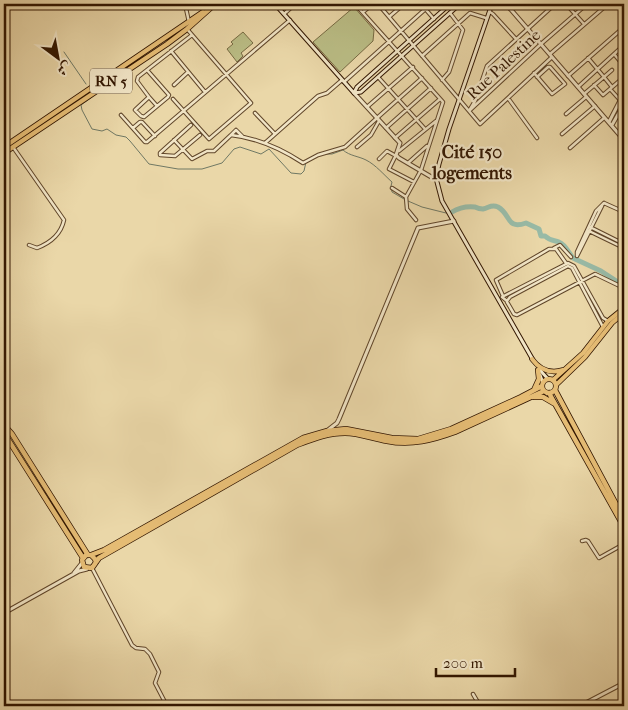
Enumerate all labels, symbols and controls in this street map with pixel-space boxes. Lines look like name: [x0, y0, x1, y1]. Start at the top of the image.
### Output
street label: Rue Palestine: [462, 25, 544, 103]
north arrow: [32, 32, 82, 82]
text: ش: [54, 58, 75, 80]
road number: RN 5: [90, 68, 132, 94]
district label: Cité 150 logements: [431, 142, 512, 184]
scale bar: [436, 645, 514, 677]
text: 200 m: [443, 654, 483, 672]

